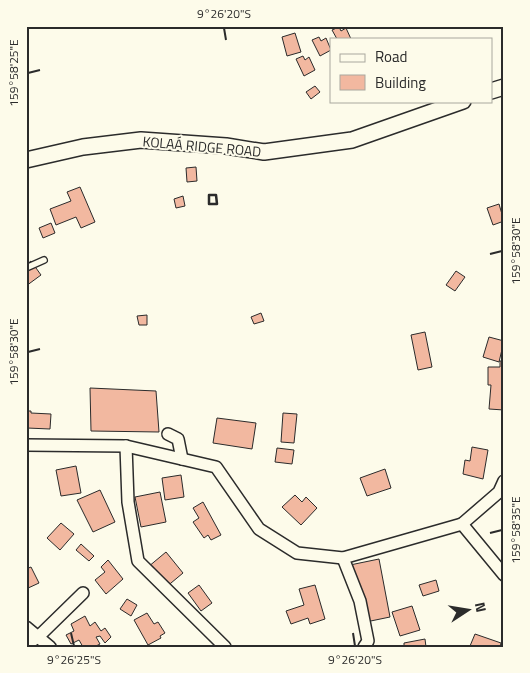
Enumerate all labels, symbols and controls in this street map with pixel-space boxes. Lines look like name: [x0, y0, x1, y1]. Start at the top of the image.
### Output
text: 9°26'20"S: [197, 4, 251, 23]
legend: [330, 38, 492, 102]
text: 159°58'25"E: [4, 39, 23, 107]
text: Road: [375, 45, 407, 68]
text: Building: [375, 71, 426, 94]
street label: KOLAÁ RIDGE ROAD: [142, 130, 262, 162]
text: 159°58'30"E: [506, 217, 525, 285]
text: 159°58'30"E: [4, 318, 23, 386]
text: 159°58'35"E: [506, 496, 525, 564]
north arrow: [442, 586, 492, 636]
text: N: [470, 600, 492, 614]
text: 9°26'25"S: [47, 650, 101, 669]
text: 9°26'20"S: [328, 650, 382, 669]

